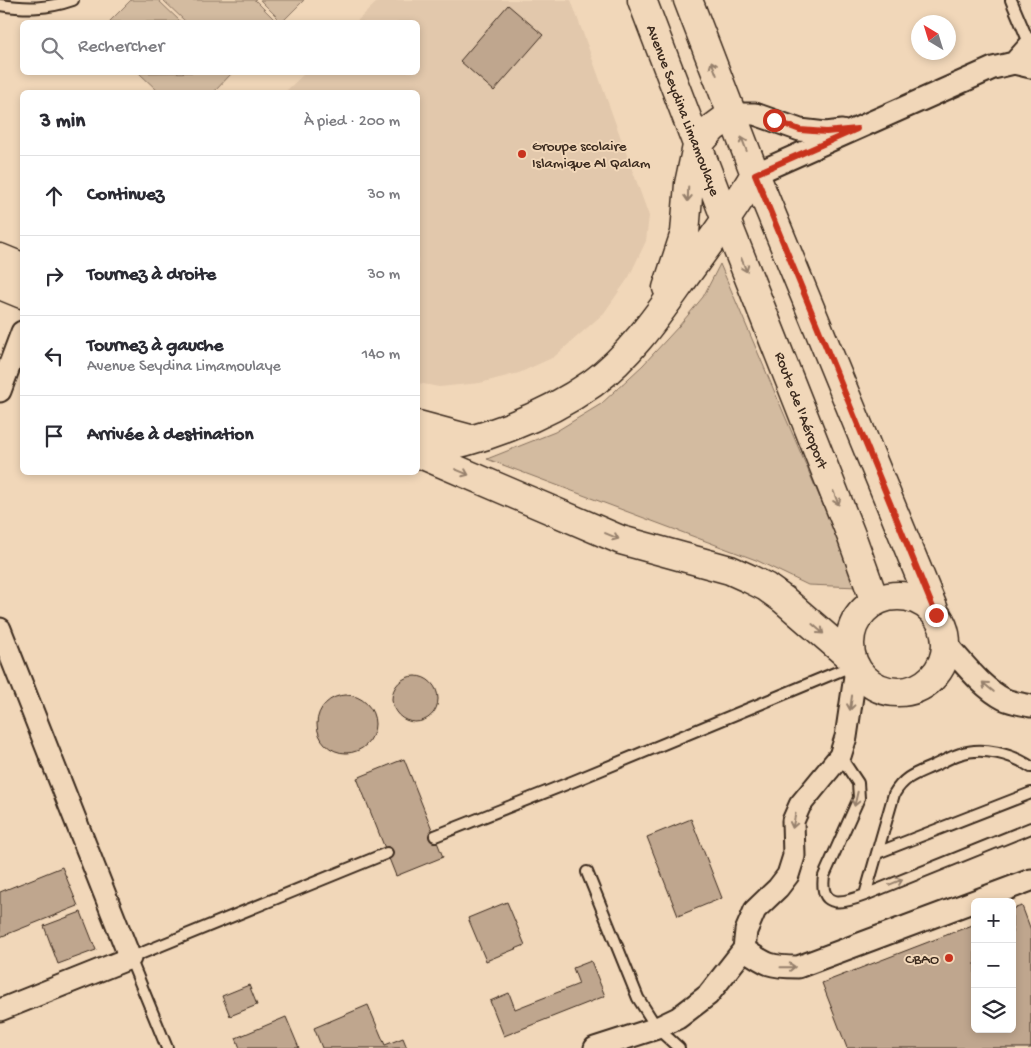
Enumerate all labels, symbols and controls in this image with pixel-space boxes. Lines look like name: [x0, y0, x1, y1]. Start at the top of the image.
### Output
north arrow: [911, 15, 956, 60]
search box: [20, 20, 420, 75]
street label: Avenue Seydina Limamoulaye: [641, 23, 723, 199]
icon: search: [38, 34, 66, 62]
text: Rechercher: [78, 36, 164, 59]
one-way arrow: [709, 61, 719, 76]
route start: [763, 109, 786, 132]
text: 3 min: [40, 110, 85, 135]
text: À pied · 200 m: [304, 113, 400, 132]
one-way arrow: [738, 137, 748, 152]
place label: Groupe scolaire Islamique Al Qalam: [532, 138, 651, 173]
marker: Groupe scolaire Islamique Al Qalam: [516, 148, 528, 160]
icon: ahead: [40, 182, 68, 210]
text: Continuez: [87, 184, 164, 207]
text: 30 m: [367, 186, 400, 205]
one-way arrow: [684, 186, 693, 202]
one-way arrow: [740, 257, 749, 272]
icon: right: [40, 262, 68, 290]
text: Tournez à droite: [87, 264, 216, 287]
text: 30 m: [367, 266, 400, 285]
text: Tournez à gauche: [87, 335, 223, 358]
icon: left: [40, 342, 68, 370]
text: 140 m: [362, 346, 400, 365]
street label: Route de l'Aéroport: [770, 350, 831, 473]
text: Avenue Seydina Limamoulaye: [87, 358, 281, 377]
icon: arrive: [40, 422, 68, 450]
text: Arrivée à destination: [87, 424, 253, 447]
one-way arrow: [454, 468, 469, 477]
one-way arrow: [832, 489, 841, 505]
one-way arrow: [604, 531, 619, 541]
route end: [925, 604, 948, 627]
one-way arrow: [812, 623, 825, 635]
one-way arrow: [981, 681, 994, 692]
one-way arrow: [846, 694, 856, 710]
one-way arrow: [851, 791, 860, 807]
one-way arrow: [789, 813, 798, 829]
one-way arrow: [888, 877, 903, 886]
map controls: [971, 898, 1016, 1033]
button: +: [971, 898, 1016, 943]
button: −: [971, 943, 1016, 988]
place label: CBAO: [905, 951, 939, 969]
marker: CBAO: [943, 952, 955, 964]
one-way arrow: [780, 962, 796, 972]
button: layers: [971, 988, 1016, 1033]

